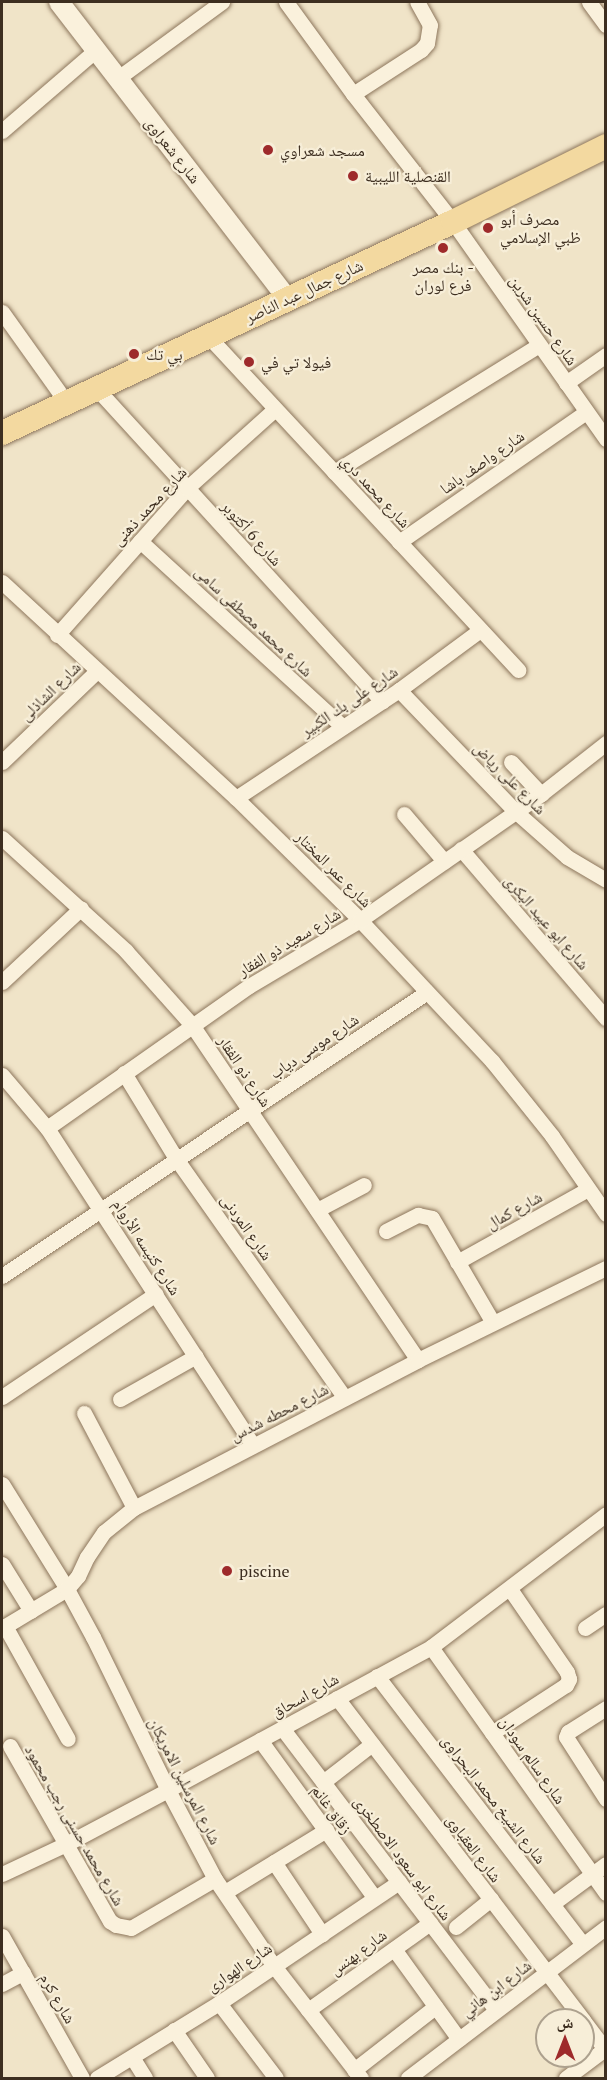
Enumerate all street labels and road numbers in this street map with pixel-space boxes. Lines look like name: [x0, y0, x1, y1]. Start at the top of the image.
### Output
street label: شارع شعراوى: [141, 113, 205, 187]
street label: شارع جمال عبد الناصر: [242, 255, 366, 327]
street label: شارع حسين شرين: [506, 271, 582, 369]
street label: شارع واصف باشا: [436, 426, 528, 498]
street label: شارع محمد دري: [337, 450, 415, 532]
street label: شارع محمد ذهنى: [108, 463, 190, 549]
street label: شارع 6 أكتوبر: [218, 496, 286, 570]
street label: شارع محمد مصطفى سامى: [191, 561, 317, 681]
street label: شارع الشاذلى: [16, 657, 84, 725]
street label: شارع على بك الكبير: [297, 662, 401, 740]
street label: شارع على رياض: [470, 738, 550, 818]
street label: شارع عمر المختار: [292, 827, 376, 911]
street label: شارع ابو عبيد البكرى: [501, 871, 593, 973]
street label: شارع سعيد ذو الفقار: [234, 904, 344, 980]
street label: شارع موسى دياب: [266, 1009, 362, 1083]
street label: شارع ذو الفقار: [214, 1032, 276, 1110]
street label: شارع كمال: [483, 1187, 545, 1233]
street label: شارع المردنى: [217, 1190, 277, 1264]
street label: شارع كنيسه الأروام: [109, 1195, 185, 1299]
street label: شارع محطه شدس: [227, 1379, 331, 1445]
street label: شارع اسحاق: [268, 1669, 342, 1721]
street label: شارع سالم سودان: [496, 1713, 570, 1807]
street label: شارع المرسلين الامريكان: [145, 1714, 225, 1848]
street label: شارع الشيخ محمد البحراوى: [438, 1731, 550, 1867]
street label: شارع محمد حسنى رجب محمود: [21, 1741, 129, 1909]
street label: زقاق غانم: [308, 1781, 356, 1837]
street label: شارع ابو سعود الاصطخرى: [350, 1792, 456, 1924]
street label: شارع العقباوى: [442, 1810, 506, 1886]
street label: شارع بهنس: [326, 1925, 390, 1979]
street label: شارع الهوارى: [203, 1938, 275, 1996]
street label: شارع ابن هاني: [457, 1955, 535, 2021]
street label: شارع كرم: [36, 1969, 80, 2027]

